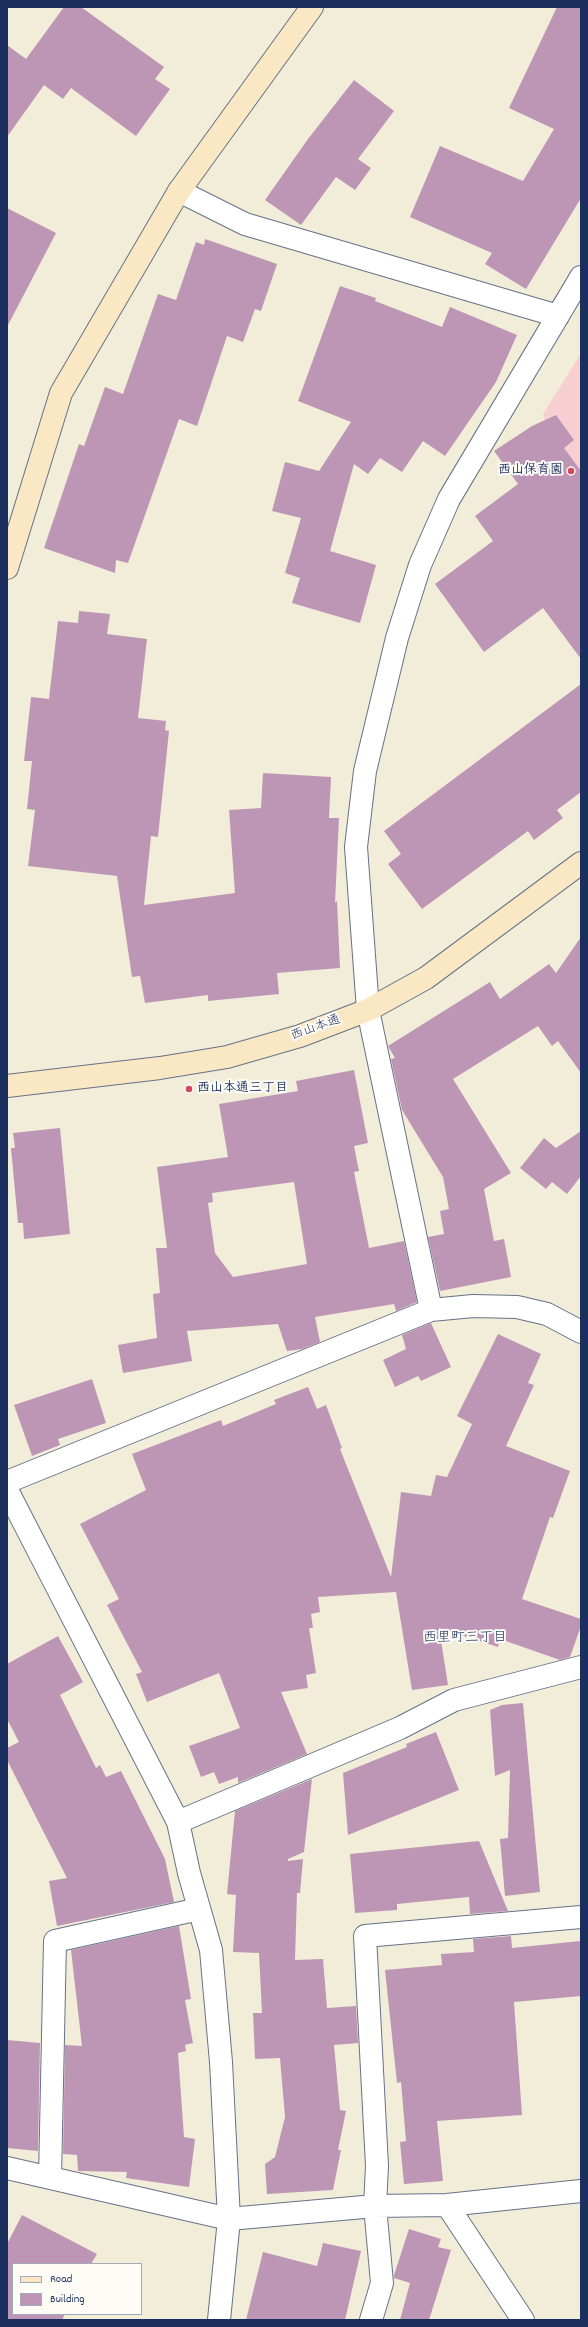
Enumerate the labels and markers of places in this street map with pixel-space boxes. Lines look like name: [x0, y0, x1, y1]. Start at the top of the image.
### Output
place label: 西山保育園: [498, 463, 563, 479]
marker: 西山保育園: [566, 466, 576, 476]
place label: 西山本通三丁目: [197, 1081, 288, 1097]
marker: 西山本通三丁目: [184, 1084, 194, 1094]

